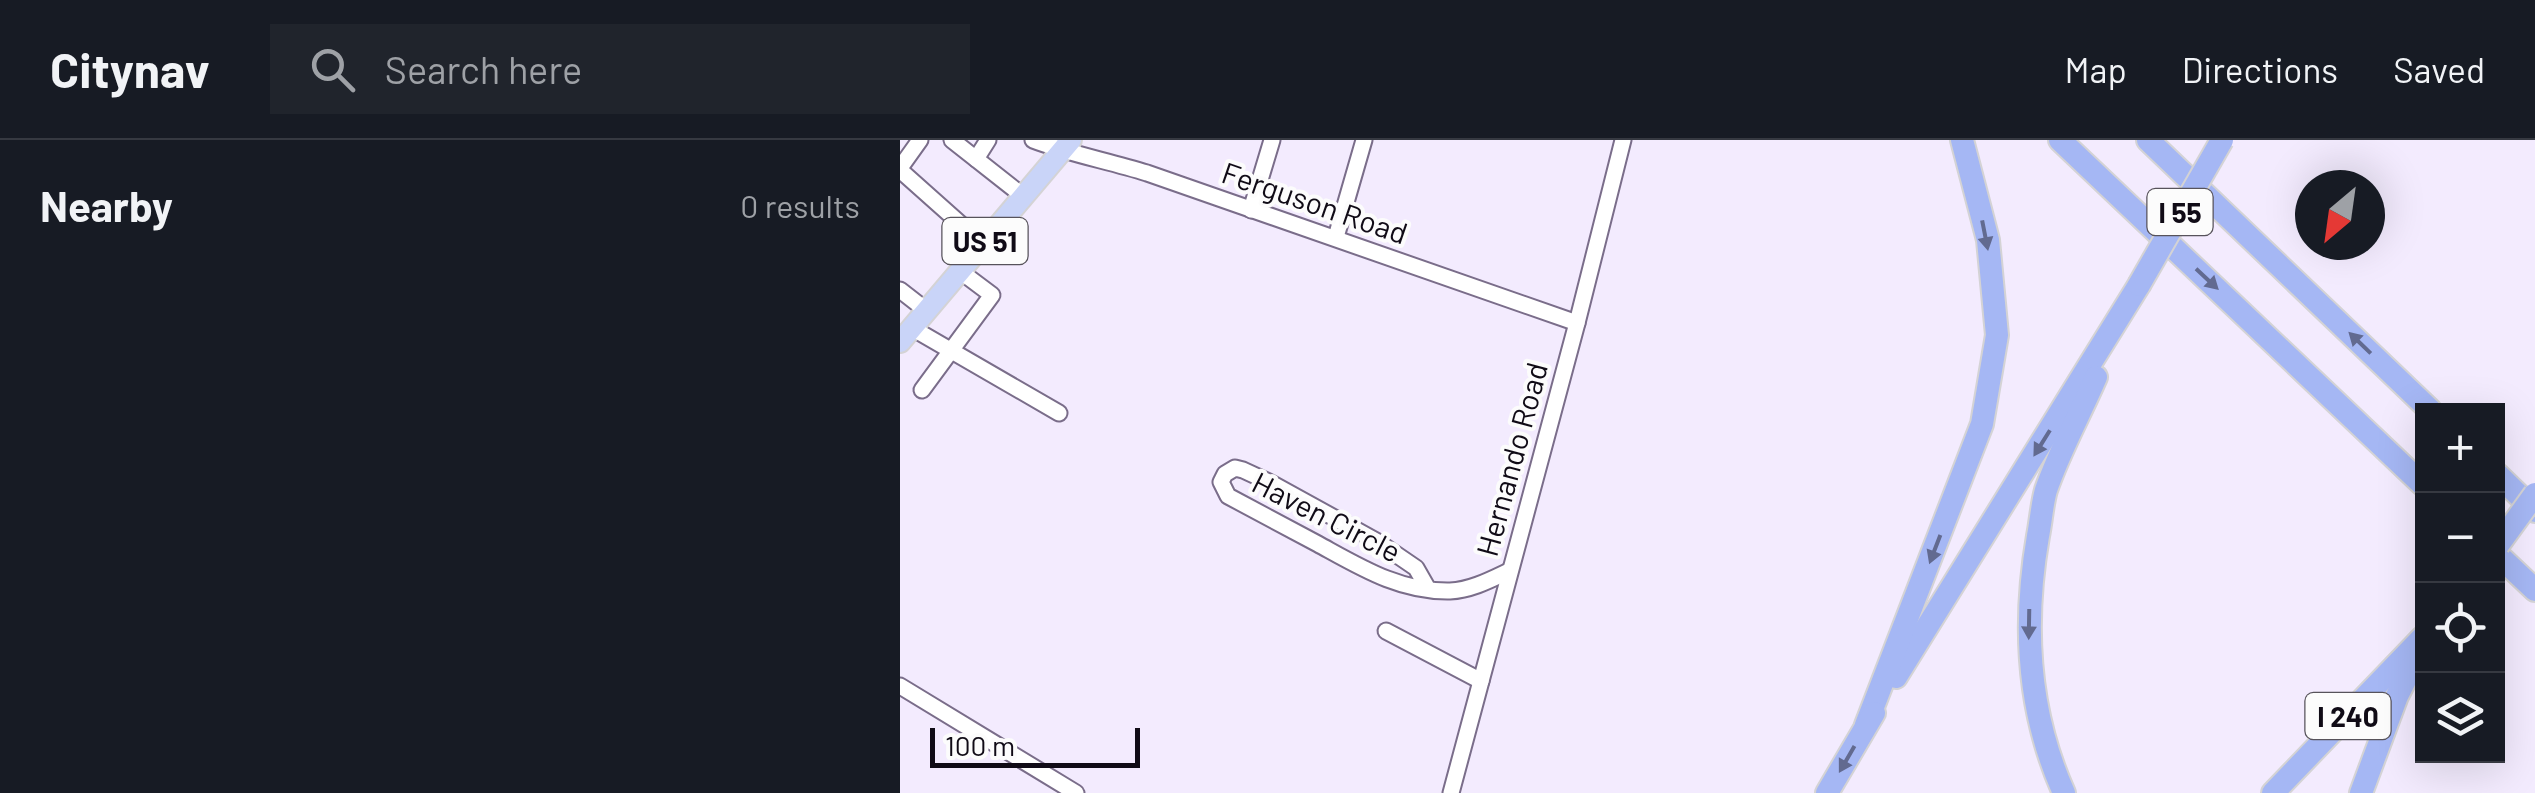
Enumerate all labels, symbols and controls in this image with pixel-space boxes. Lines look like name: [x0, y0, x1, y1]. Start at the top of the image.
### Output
search box: [270, 24, 970, 114]
text: Citynav: [50, 40, 210, 98]
icon: search: [305, 42, 360, 97]
text: Search here: [385, 46, 582, 92]
text: Map: [2065, 48, 2127, 90]
text: Directions: [2182, 48, 2338, 90]
text: Saved: [2393, 48, 2485, 90]
street label: Ferguson Road: [1218, 153, 1412, 251]
north arrow: [2295, 170, 2385, 260]
text: Nearby: [40, 180, 173, 230]
text: 0 results: [740, 186, 860, 224]
road number: I 55: [2148, 189, 2212, 235]
road number: US 51: [942, 218, 1028, 264]
one-way arrow: [1978, 220, 1994, 251]
one-way arrow: [2195, 267, 2219, 290]
one-way arrow: [2348, 332, 2372, 355]
street label: Hernando Road: [1468, 358, 1554, 560]
map controls: [2415, 403, 2505, 763]
button: +: [2415, 403, 2505, 493]
one-way arrow: [2033, 429, 2051, 457]
street label: Haven Circle: [1247, 463, 1407, 569]
button: −: [2415, 493, 2505, 583]
one-way arrow: [1927, 534, 1943, 564]
button: locate: [2415, 583, 2505, 673]
one-way arrow: [2021, 608, 2037, 640]
button: layers: [2415, 673, 2505, 763]
road number: I 240: [2306, 693, 2390, 739]
scale bar: [930, 723, 1140, 768]
text: 100 m: [945, 728, 1015, 762]
one-way arrow: [1839, 745, 1856, 773]

